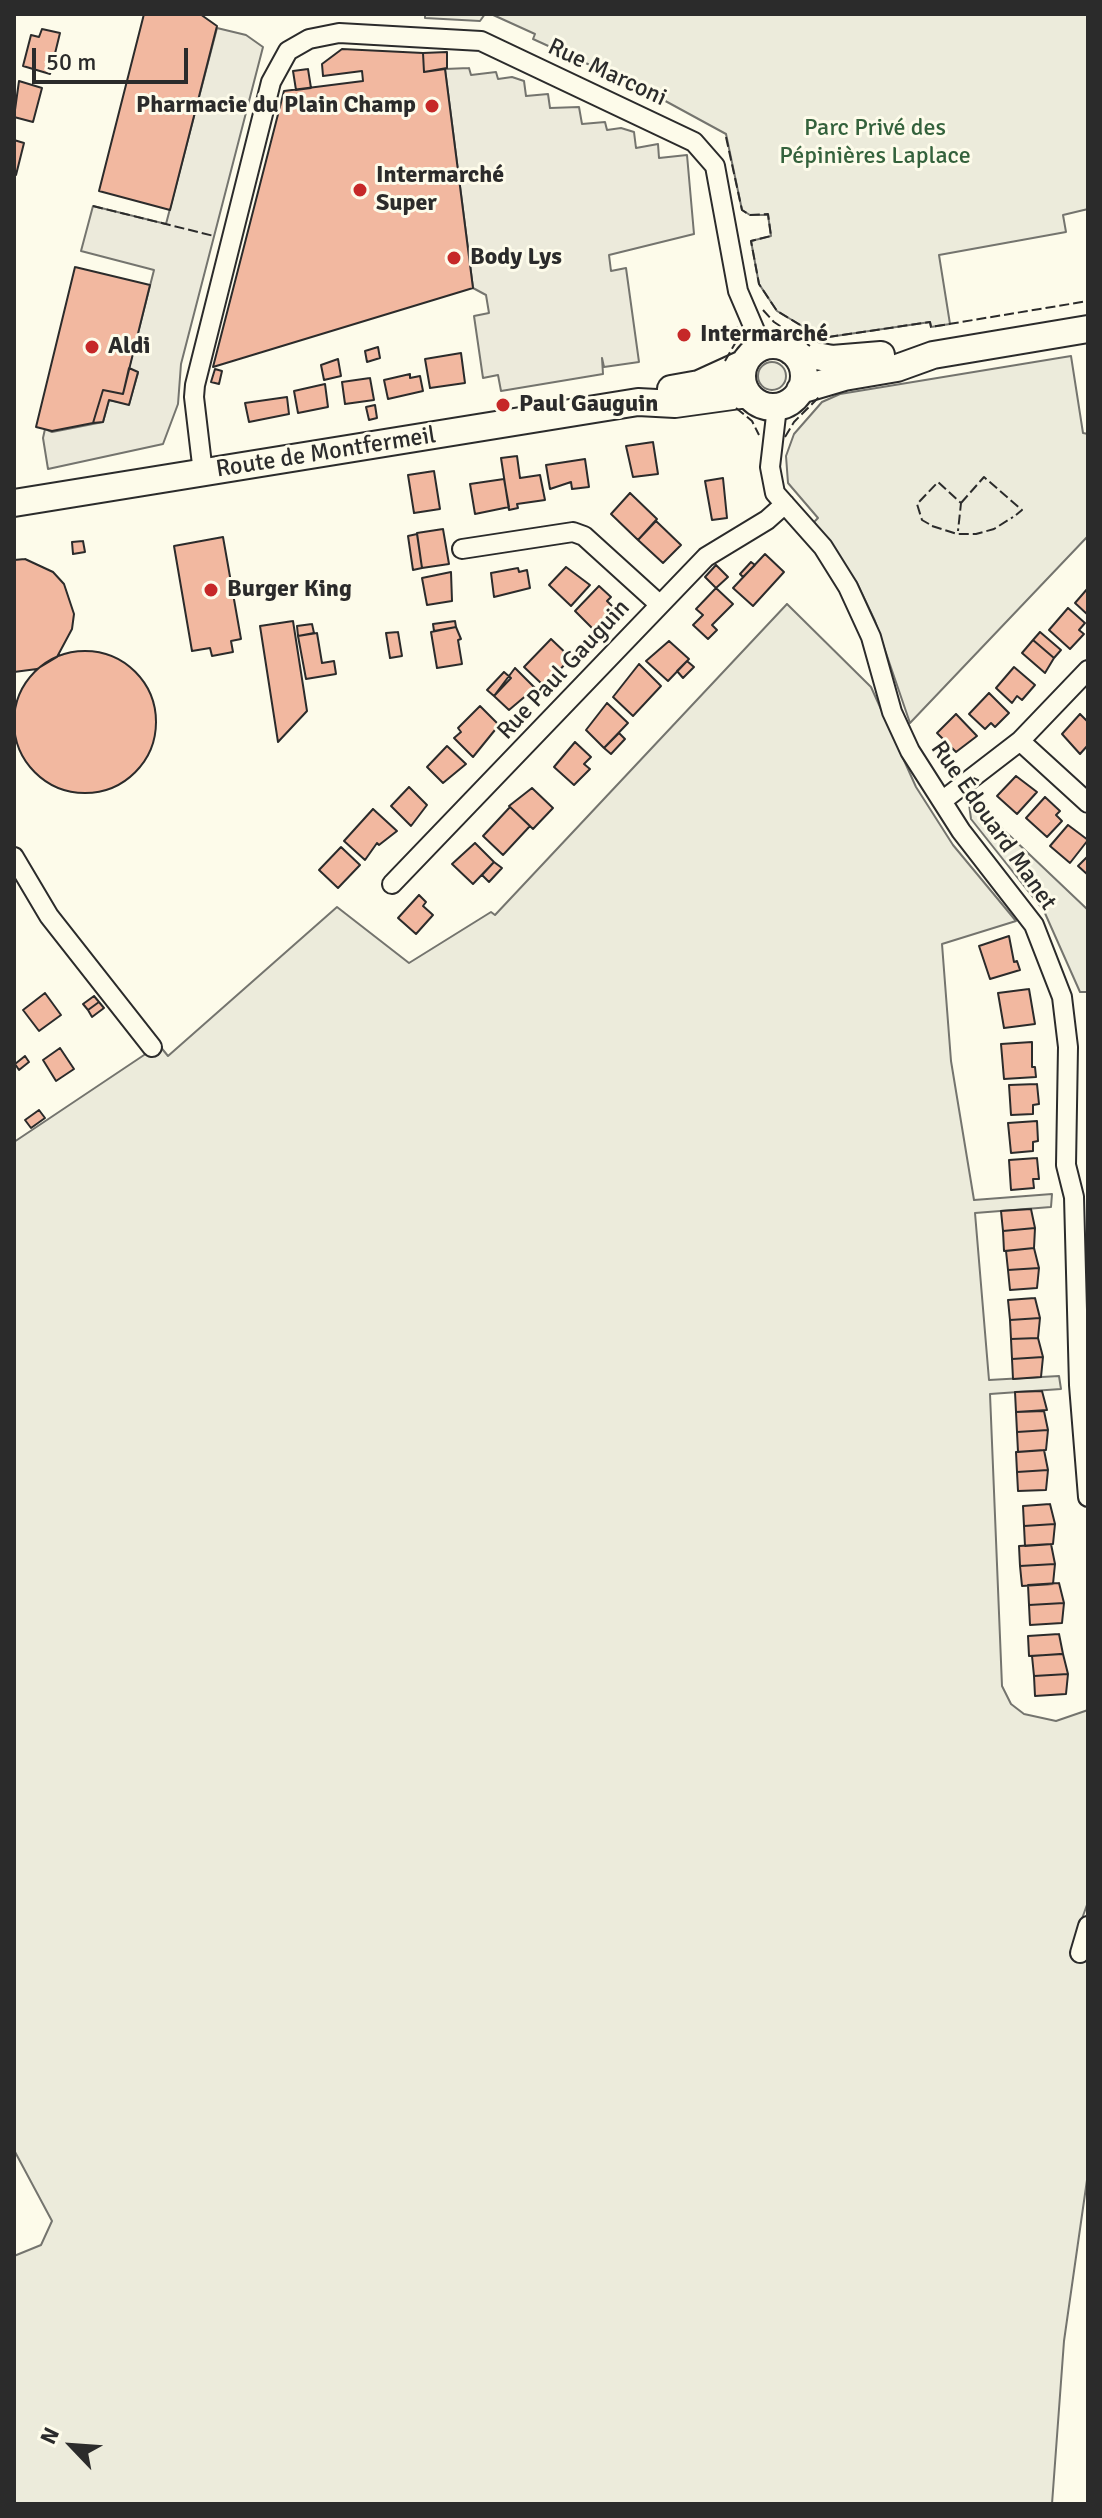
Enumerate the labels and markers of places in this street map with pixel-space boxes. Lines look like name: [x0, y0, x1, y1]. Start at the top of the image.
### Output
place label: Pharmacie du Plain Champ: [136, 92, 416, 120]
marker: Pharmacie du Plain Champ: [423, 97, 441, 115]
place label: Intermarché Super: [376, 162, 504, 218]
marker: Intermarché Super: [351, 181, 369, 199]
place label: Body Lys: [470, 244, 562, 272]
marker: Body Lys: [445, 249, 463, 267]
place label: Intermarché: [700, 321, 828, 349]
marker: Intermarché: [675, 326, 693, 344]
place label: Aldi: [108, 333, 151, 361]
marker: Aldi: [83, 338, 101, 356]
place label: Paul Gauguin: [519, 391, 658, 419]
marker: Paul Gauguin: [494, 396, 512, 414]
place label: Burger King: [227, 576, 352, 604]
marker: Burger King: [202, 581, 220, 599]

